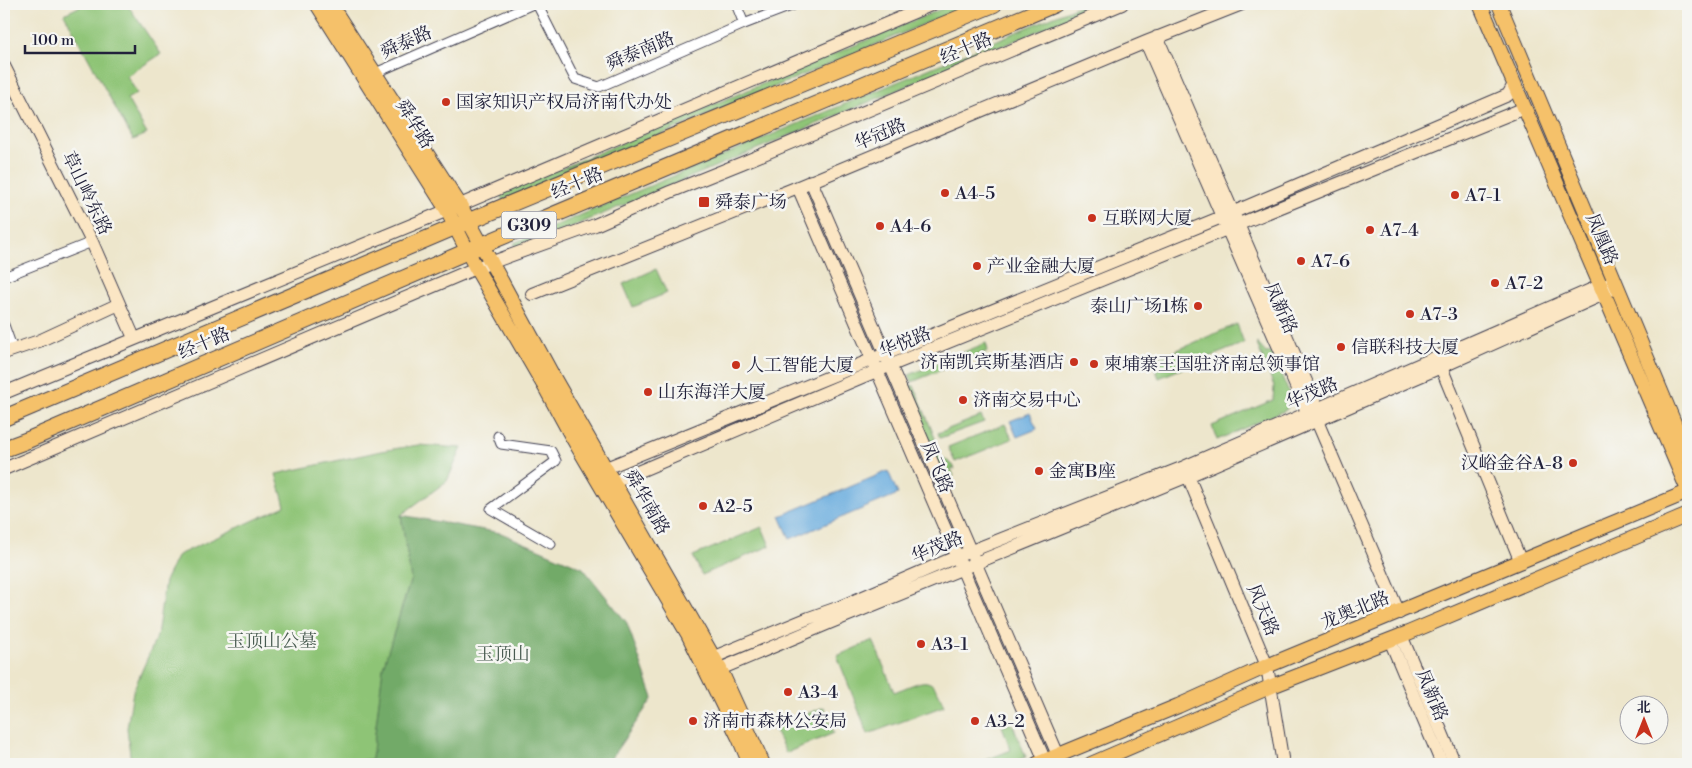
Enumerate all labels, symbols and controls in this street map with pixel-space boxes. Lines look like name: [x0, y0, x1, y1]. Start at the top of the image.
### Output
street label: 舜泰路: [377, 21, 436, 64]
scale bar: [25, 22, 135, 54]
street label: 舜泰南路: [603, 27, 678, 76]
street label: 经十路: [937, 27, 996, 70]
text: 100 m: [32, 31, 74, 50]
place label: 国家知识产权局济南代办处: [456, 91, 672, 114]
street label: 舜华路: [391, 95, 439, 153]
marker: 国家知识产权局济南代办处: [440, 96, 452, 108]
street label: 华冠路: [851, 113, 910, 156]
street label: 草山岭东路: [56, 148, 117, 239]
street label: 经十路: [548, 162, 607, 205]
place label: A4-5: [954, 182, 995, 205]
place label: A7-1: [1464, 184, 1501, 207]
marker: A4-5: [939, 187, 951, 199]
marker: A7-1: [1449, 189, 1461, 201]
place label: 舜泰广场: [715, 191, 787, 214]
marker: 舜泰广场: [697, 195, 711, 209]
place label: 互联网大厦: [1102, 207, 1192, 230]
street label: 凤凰路: [1580, 210, 1623, 269]
road number: G309: [502, 212, 556, 238]
marker: 互联网大厦: [1086, 212, 1098, 224]
place label: A4-6: [889, 215, 931, 238]
place label: A7-4: [1379, 219, 1419, 242]
marker: A4-6: [874, 220, 886, 232]
marker: A7-4: [1364, 224, 1376, 236]
place label: A7-6: [1310, 250, 1350, 273]
place label: 产业金融大厦: [987, 255, 1095, 278]
marker: A7-6: [1295, 255, 1307, 267]
marker: 产业金融大厦: [971, 260, 983, 272]
place label: A7-2: [1504, 272, 1543, 295]
marker: A7-2: [1489, 277, 1501, 289]
street label: 凤新路: [1259, 279, 1302, 338]
place label: 泰山广场1栋: [1090, 295, 1188, 318]
marker: 泰山广场1栋: [1192, 300, 1204, 312]
place label: A7-3: [1419, 303, 1458, 326]
marker: A7-3: [1404, 308, 1416, 320]
street label: 经十路: [175, 322, 234, 365]
street label: 华悦路: [876, 322, 935, 363]
place label: 信联科技大厦: [1351, 336, 1459, 359]
marker: 信联科技大厦: [1335, 341, 1347, 353]
place label: 济南凯宾斯基酒店: [920, 351, 1064, 374]
place label: 柬埔寨王国驻济南总领事馆: [1104, 353, 1320, 376]
place label: 人工智能大厦: [746, 354, 854, 377]
marker: 济南凯宾斯基酒店: [1068, 356, 1080, 368]
marker: 柬埔寨王国驻济南总领事馆: [1088, 358, 1100, 370]
marker: 人工智能大厦: [730, 359, 742, 371]
street label: 华茂路: [1283, 372, 1342, 415]
place label: 山东海洋大厦: [658, 381, 766, 404]
marker: 山东海洋大厦: [642, 386, 654, 398]
place label: 济南交易中心: [973, 389, 1081, 412]
marker: 济南交易中心: [957, 394, 969, 406]
street label: 凤飞路: [915, 438, 958, 497]
place label: 汉峪金谷A-8: [1461, 452, 1563, 475]
marker: 汉峪金谷A-8: [1567, 457, 1579, 469]
place label: 金寓B座: [1049, 460, 1116, 483]
street label: 舜华南路: [619, 465, 675, 539]
marker: 金寓B座: [1033, 465, 1045, 477]
place label: A2-5: [712, 495, 753, 518]
marker: A2-5: [697, 500, 709, 512]
street label: 华茂路: [908, 526, 967, 569]
street label: 风天路: [1241, 581, 1284, 640]
street label: 龙奥北路: [1318, 586, 1393, 635]
park label: 玉顶山公墓: [227, 630, 317, 653]
place label: A3-1: [930, 633, 968, 656]
marker: A3-1: [915, 638, 927, 650]
park label: 玉顶山: [476, 643, 530, 666]
street label: 凤新路: [1410, 666, 1453, 725]
place label: A3-4: [797, 681, 838, 704]
marker: A3-4: [782, 686, 794, 698]
north arrow: [1620, 696, 1670, 746]
text: 北: [1637, 699, 1651, 717]
place label: 济南市森林公安局: [703, 710, 847, 733]
place label: A3-2: [984, 710, 1025, 733]
marker: 济南市森林公安局: [687, 715, 699, 727]
marker: A3-2: [969, 715, 981, 727]

